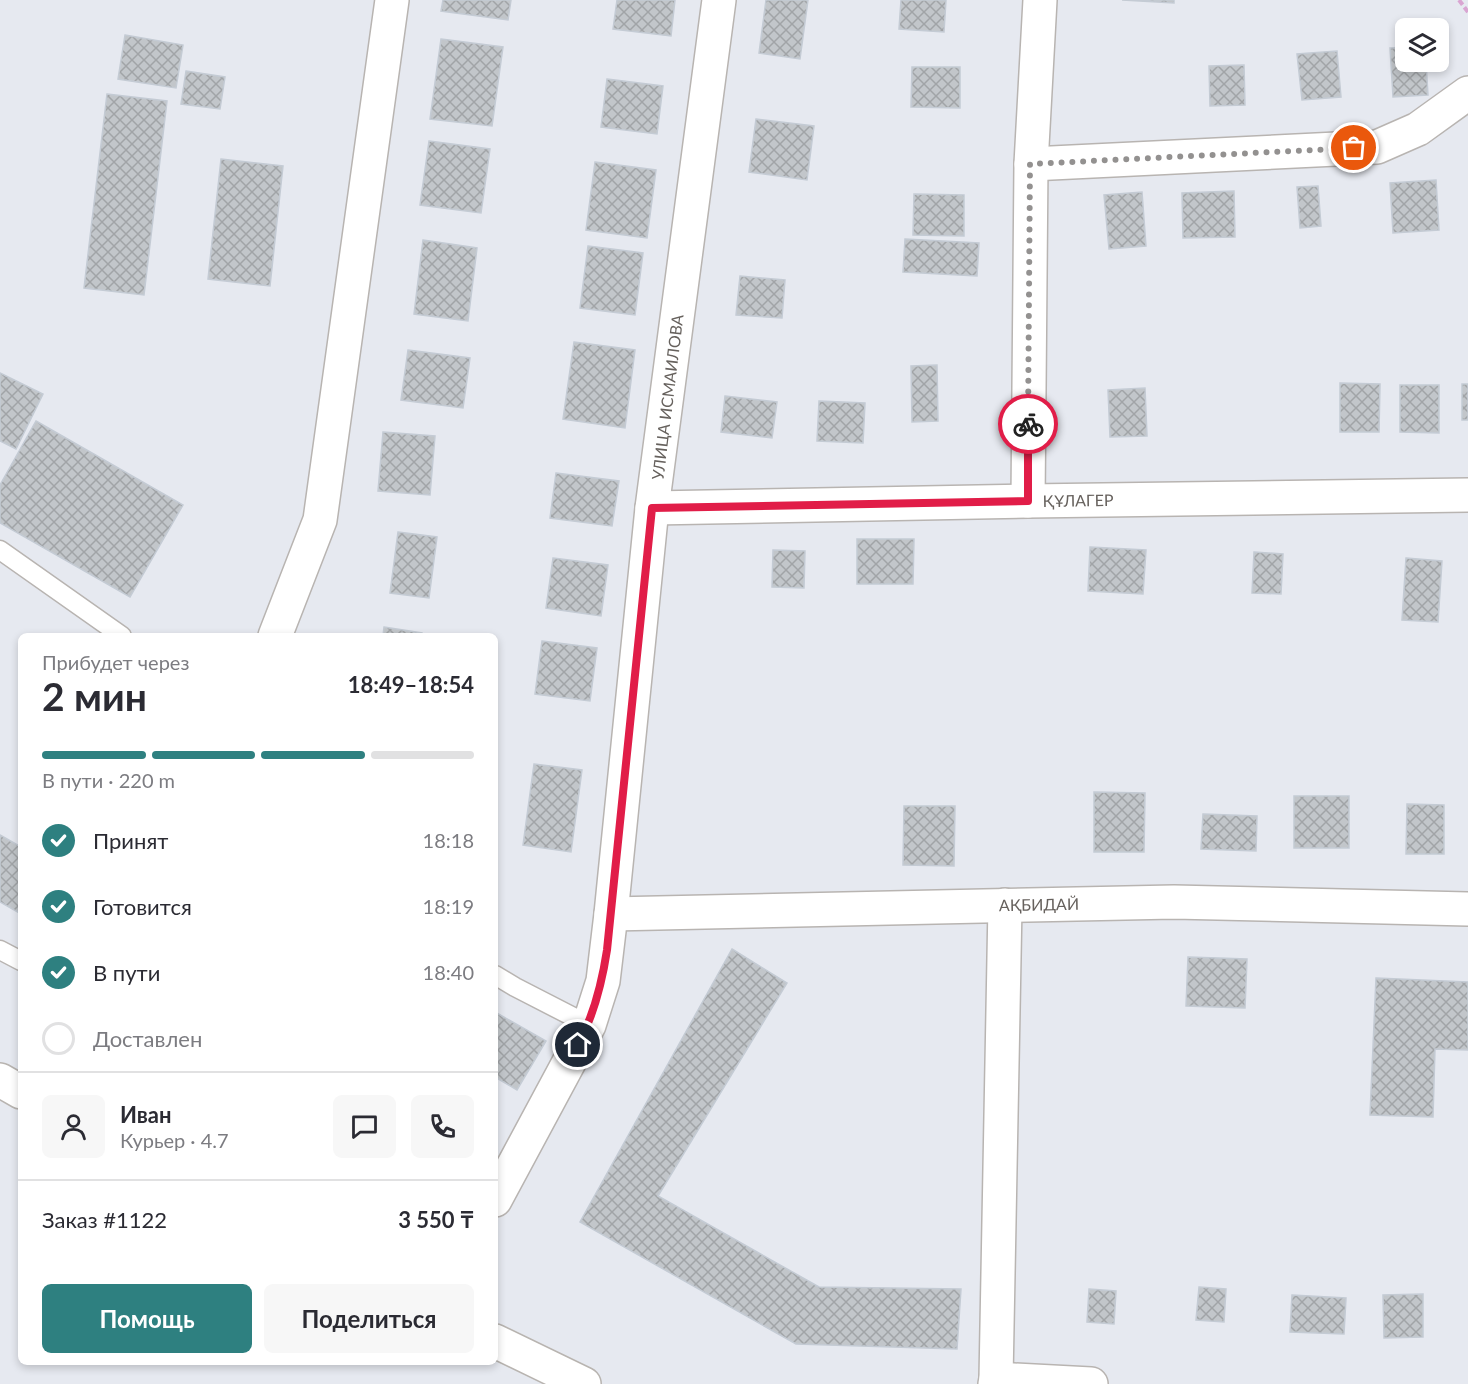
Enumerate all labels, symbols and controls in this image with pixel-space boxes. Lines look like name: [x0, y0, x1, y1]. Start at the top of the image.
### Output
map controls: [1395, 18, 1449, 72]
button: layers: [1395, 18, 1449, 72]
pin: [1328, 122, 1379, 173]
icon: bag: [1337, 131, 1370, 164]
street label: УЛИЦА ИСМАИЛОВА: [647, 313, 687, 481]
courier: [998, 394, 1058, 454]
icon: bike: [1012, 408, 1045, 441]
street label: ҚҰЛАГЕР: [1042, 490, 1114, 510]
text: Прибудет через: [42, 650, 189, 674]
text: 18:49–18:54: [348, 671, 474, 698]
text: 2 мин: [42, 673, 147, 719]
text: В пути · 220 m: [42, 768, 175, 792]
icon: check: [42, 824, 75, 857]
text: Принят: [93, 827, 168, 854]
text: 18:18: [423, 828, 474, 852]
icon: check: [42, 890, 75, 923]
text: Готовится: [93, 893, 192, 920]
text: 18:19: [423, 894, 474, 918]
street label: АҚБИДАЙ: [999, 894, 1079, 914]
icon: check: [42, 956, 75, 989]
text: В пути: [93, 959, 160, 986]
text: 18:40: [423, 960, 474, 984]
pin: [552, 1019, 603, 1070]
text: Доставлен: [93, 1025, 202, 1052]
icon: home: [561, 1028, 594, 1061]
button: person: [42, 1095, 105, 1158]
button: chat: [333, 1095, 396, 1158]
button: phone: [411, 1095, 474, 1158]
text: Иван: [120, 1101, 172, 1128]
text: Курьер · 4.7: [120, 1128, 229, 1152]
text: Заказ #1122: [42, 1206, 167, 1233]
text: 3 550 ₸: [398, 1206, 474, 1233]
button: Помощь: [42, 1284, 252, 1353]
button: Поделиться: [264, 1284, 474, 1353]

